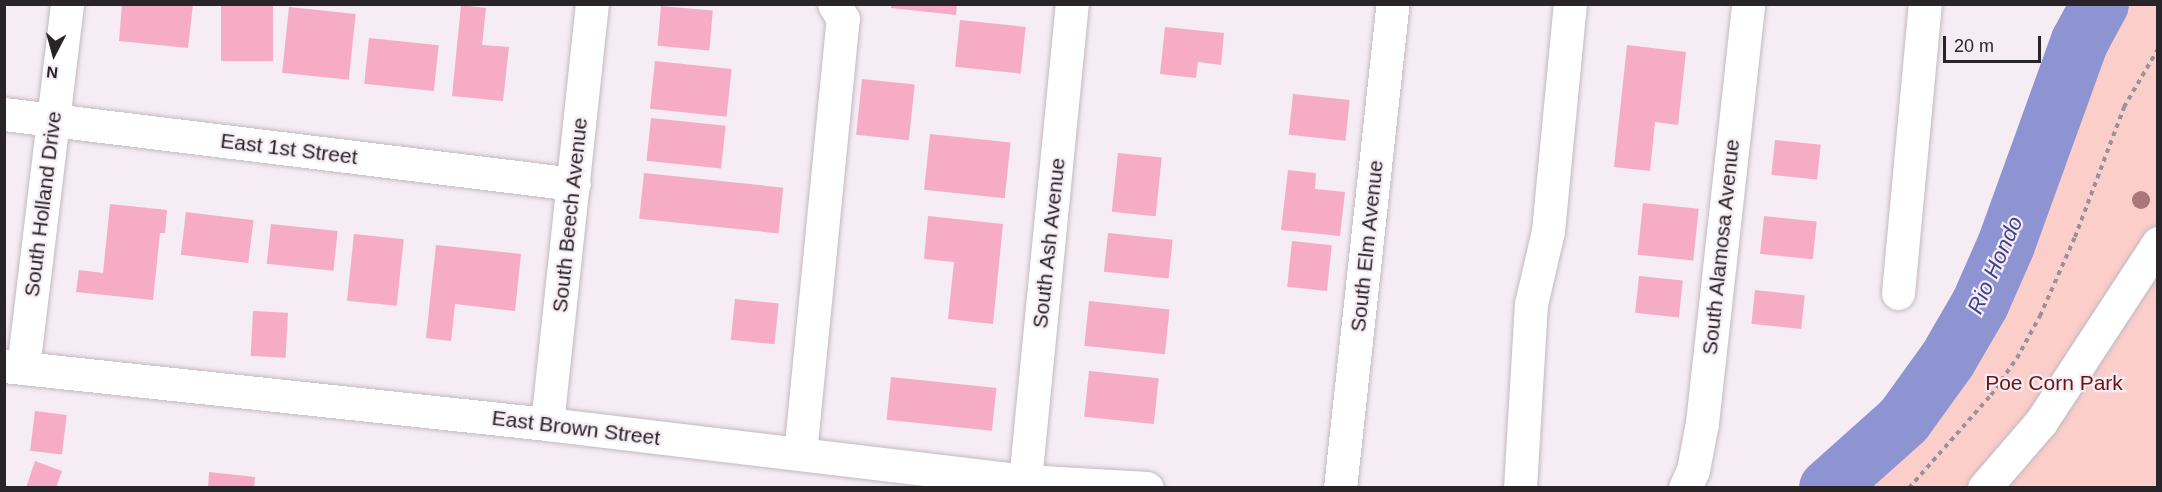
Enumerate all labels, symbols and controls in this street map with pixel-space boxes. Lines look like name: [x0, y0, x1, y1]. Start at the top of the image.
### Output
north arrow: [24, 24, 84, 84]
scale bar: [1946, 24, 2044, 62]
text: 20 m: [1954, 36, 1994, 56]
text: N: [45, 63, 59, 81]
street label: South Holland Drive: [19, 110, 67, 298]
street label: South Beech Avenue: [547, 116, 593, 314]
street label: East 1st Street: [219, 128, 359, 170]
street label: South Alamosa Avenue: [1697, 137, 1745, 357]
street label: South Ash Avenue: [1027, 155, 1071, 331]
street label: South Elm Avenue: [1345, 158, 1389, 334]
water label: Rio Hondo: [1962, 212, 2028, 318]
park label: Poe Corn Park: [1985, 370, 2123, 396]
street label: East Brown Street: [490, 405, 662, 451]

